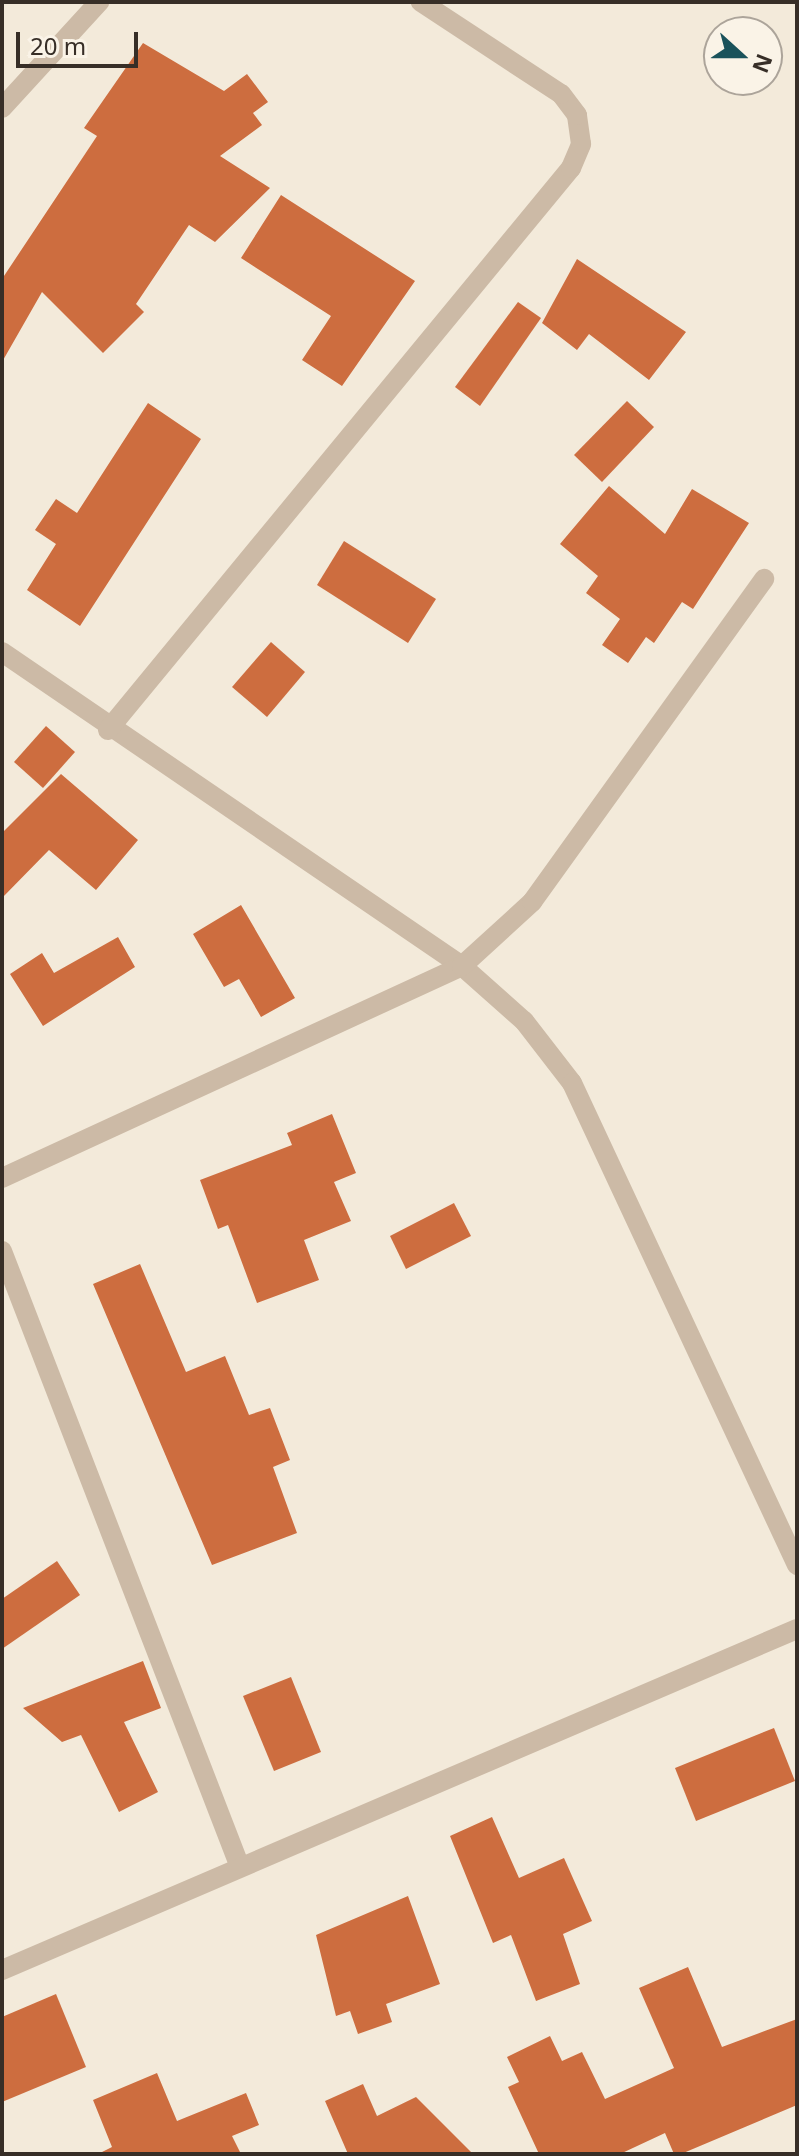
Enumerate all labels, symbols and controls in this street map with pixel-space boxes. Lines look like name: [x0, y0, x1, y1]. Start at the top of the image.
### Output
scale bar: [20, 16, 142, 66]
north arrow: [703, 16, 783, 96]
text: 20 m: [30, 29, 86, 62]
text: N: [746, 50, 781, 78]

